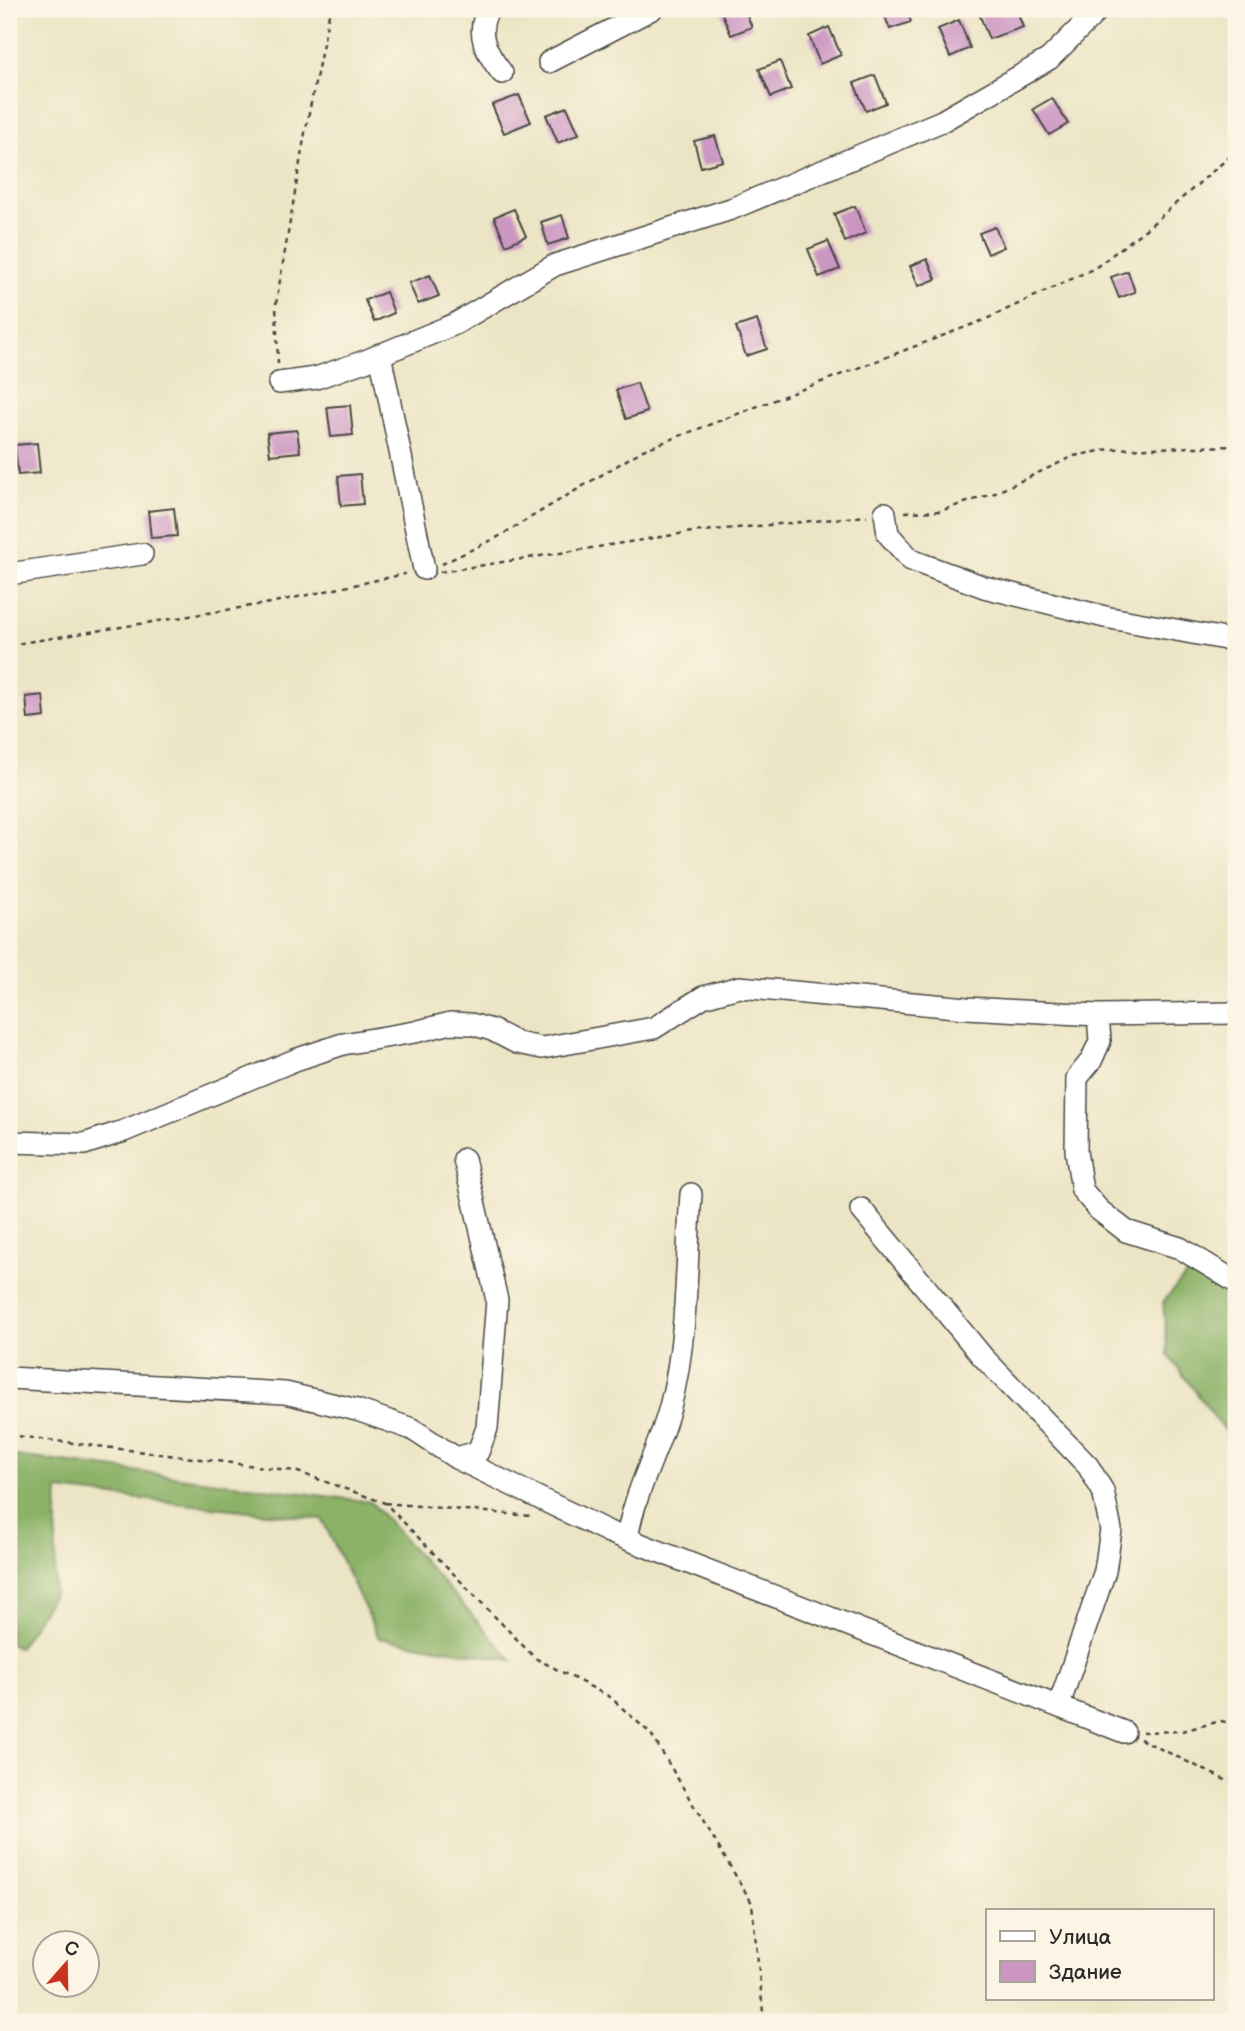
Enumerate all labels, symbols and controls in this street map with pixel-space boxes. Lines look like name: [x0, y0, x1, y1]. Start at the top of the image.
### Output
legend: [986, 1909, 1214, 2000]
text: Улица: [1049, 1925, 1112, 1950]
north arrow: [32, 1930, 102, 2000]
text: С: [61, 1936, 81, 1963]
text: Здание: [1049, 1960, 1122, 1985]

